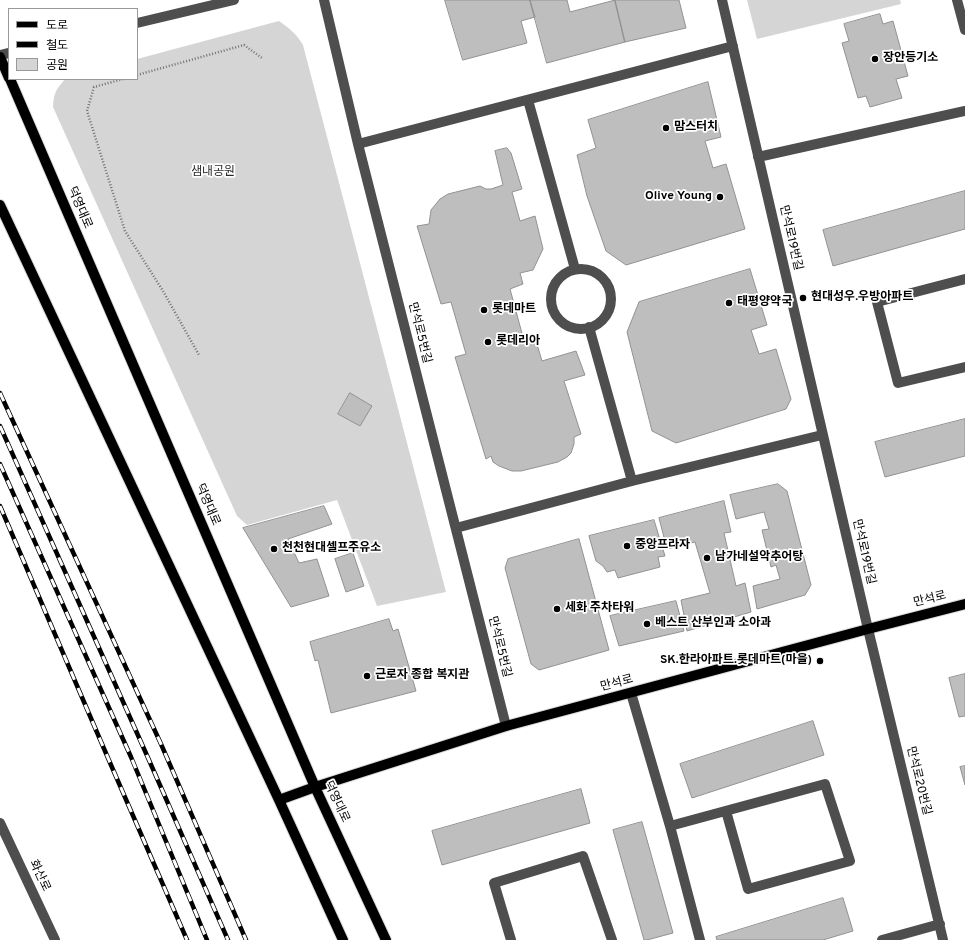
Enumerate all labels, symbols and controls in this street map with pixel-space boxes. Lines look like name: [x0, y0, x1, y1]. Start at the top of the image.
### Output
legend: [8, 8, 138, 80]
text: 도로: [46, 18, 68, 34]
text: 철도: [46, 38, 68, 54]
place label: 장안등기소: [883, 52, 938, 66]
marker: 장안등기소: [870, 54, 880, 64]
text: 공원: [46, 58, 68, 74]
place label: 맘스터치: [674, 121, 718, 135]
marker: 맘스터치: [661, 123, 671, 133]
park label: 샘내공원: [191, 166, 235, 180]
street label: 덕영대로: [64, 185, 94, 231]
place label: Olive Young: [645, 190, 712, 204]
marker: Olive Young: [715, 192, 725, 202]
street label: 만석로19번길: [775, 204, 805, 272]
place label: 현대성우.우방아파트: [811, 291, 913, 305]
marker: 현대성우.우방아파트: [798, 293, 808, 303]
place label: 태평양약국: [737, 296, 792, 310]
marker: 태평양약국: [724, 298, 734, 308]
street label: 만석로5번길: [404, 301, 434, 365]
place label: 롯데마트: [492, 303, 536, 317]
marker: 롯데마트: [479, 305, 489, 315]
place label: 롯데리아: [496, 335, 540, 349]
marker: 롯데리아: [483, 337, 493, 347]
street label: 덕영대로: [192, 482, 222, 528]
street label: 만석로19번길: [848, 518, 878, 586]
place label: 중앙프라자: [635, 539, 690, 553]
marker: 중앙프라자: [622, 541, 632, 551]
place label: 천천현대셀프주유소: [282, 542, 381, 556]
marker: 천천현대셀프주유소: [269, 544, 279, 554]
place label: 남가네설악추어탕: [715, 551, 803, 565]
marker: 남가네설악추어탕: [702, 553, 712, 563]
street label: 만석로: [912, 589, 948, 611]
place label: 세화 주차타워: [565, 602, 634, 616]
marker: 세화 주차타워: [552, 604, 562, 614]
street label: 만석로5번길: [484, 615, 514, 679]
place label: 베스트 산부인과 소아과: [655, 617, 771, 631]
marker: 베스트 산부인과 소아과: [642, 619, 652, 629]
place label: SK.한라아파트.롯데마트(마을): [660, 654, 812, 668]
marker: SK.한라아파트.롯데마트(마을): [815, 656, 825, 666]
place label: 근로자 종합 복지관: [375, 669, 469, 683]
marker: 근로자 종합 복지관: [362, 671, 372, 681]
street label: 만석로: [599, 673, 635, 695]
street label: 만석로20번길: [903, 745, 933, 817]
street label: 덕영대로: [320, 779, 352, 825]
street label: 화산로: [25, 858, 53, 894]

